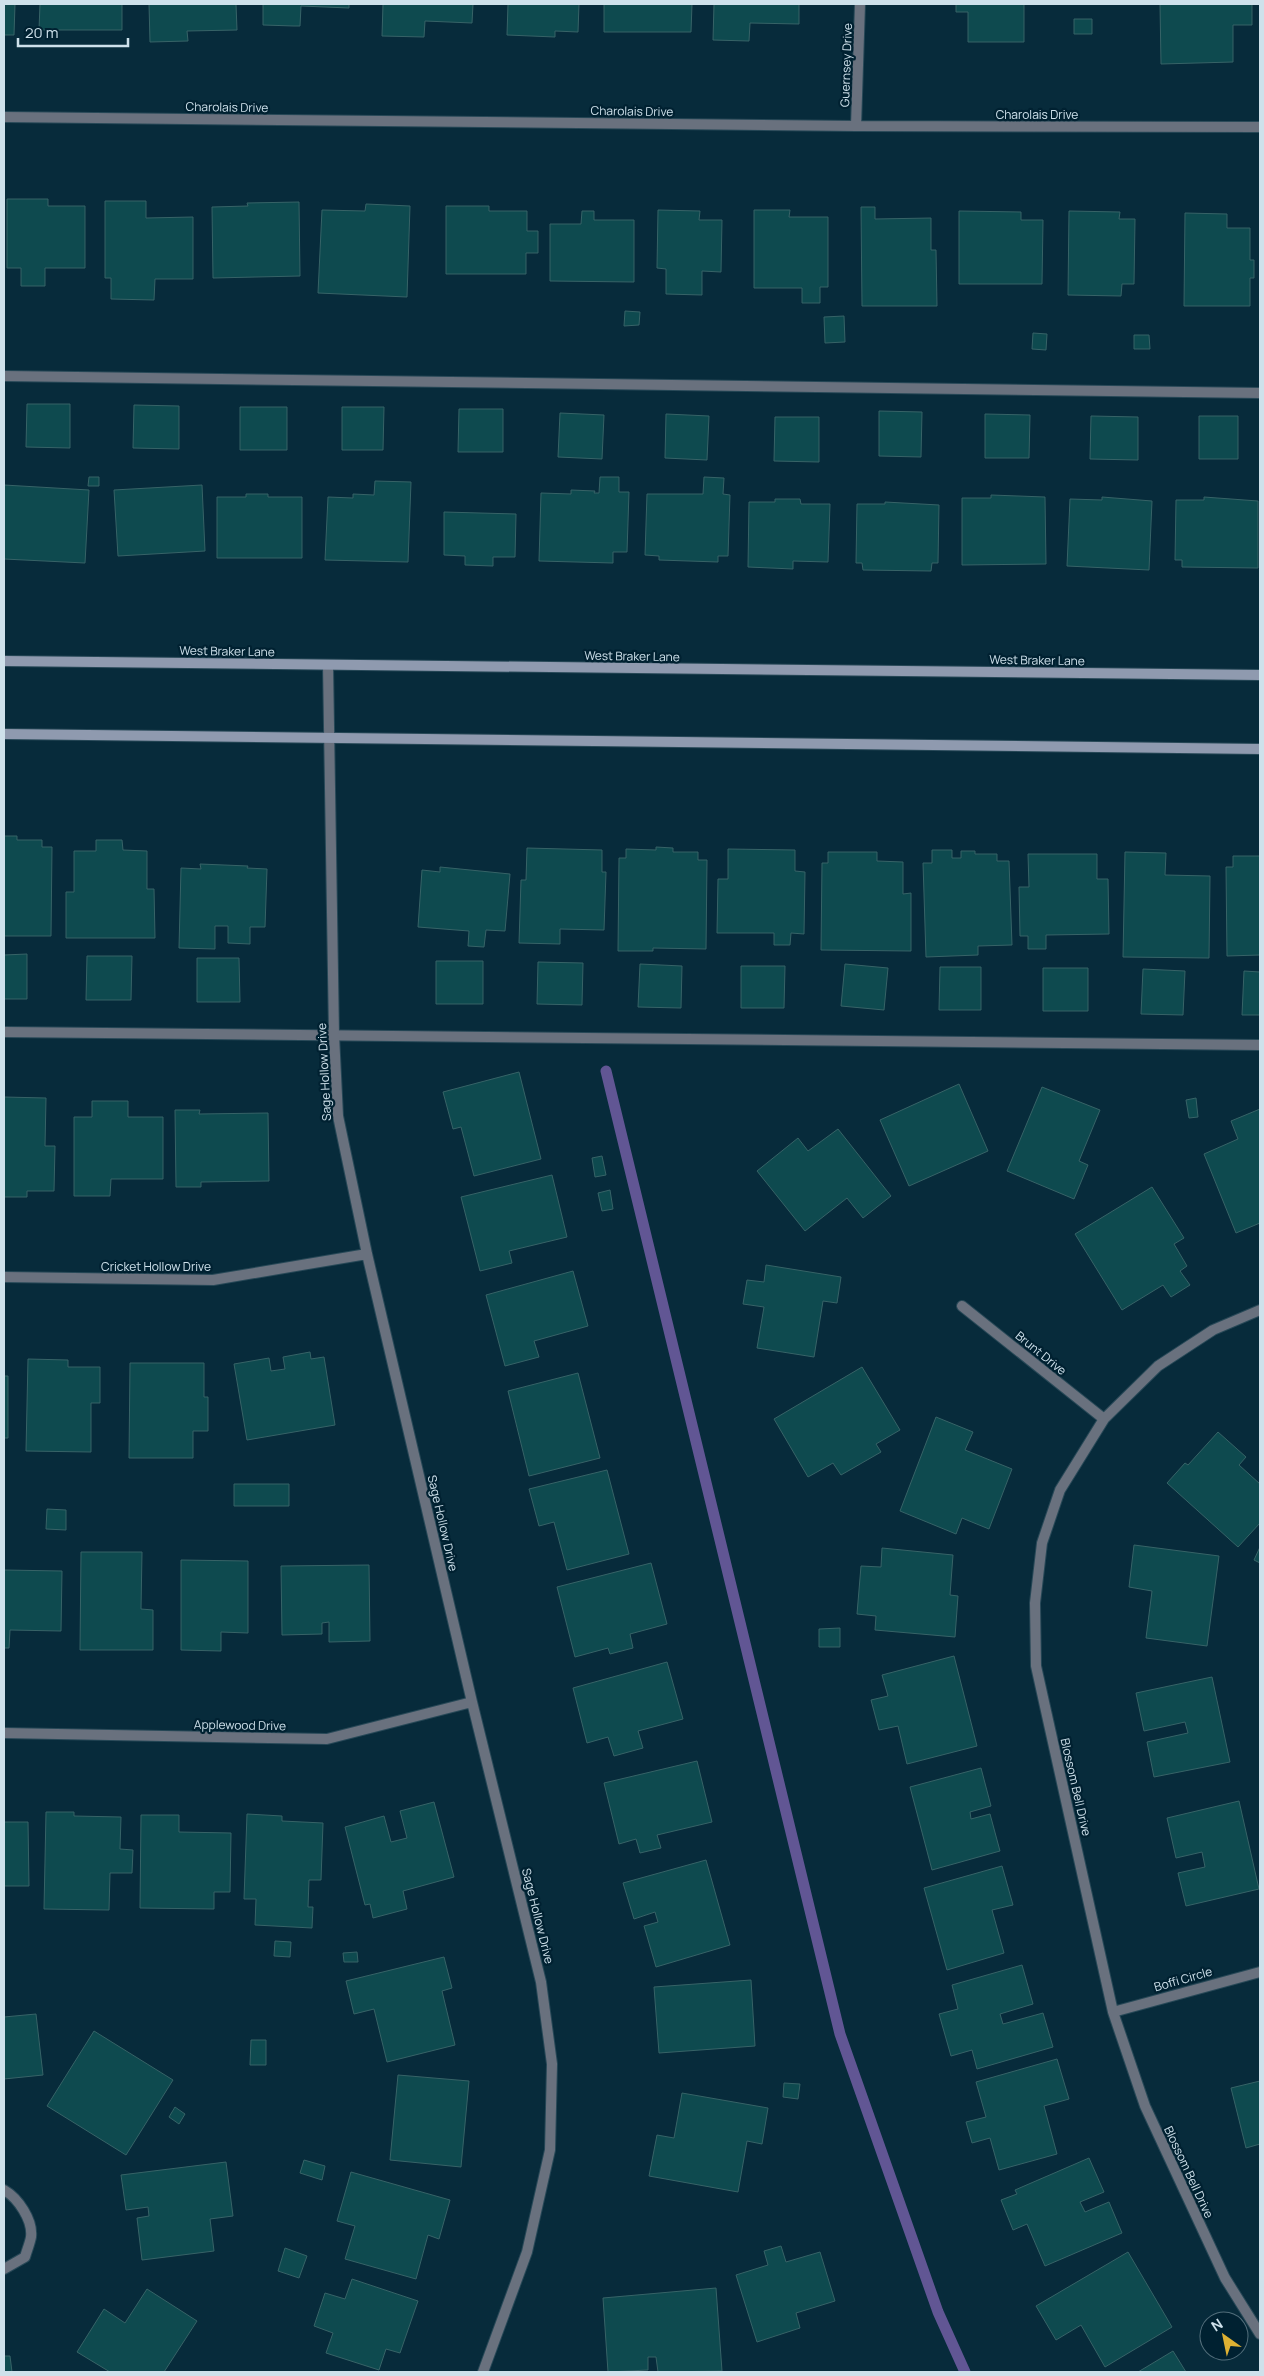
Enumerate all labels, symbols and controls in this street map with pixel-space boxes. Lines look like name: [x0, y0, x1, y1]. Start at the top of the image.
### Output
scale bar: [18, 15, 128, 47]
text: 20 m: [25, 22, 58, 43]
street label: Guernsey Drive: [836, 23, 856, 107]
street label: Charolais Drive: [185, 98, 269, 116]
street label: Charolais Drive: [590, 102, 674, 120]
street label: Charolais Drive: [996, 106, 1078, 123]
street label: West Braker Lane: [179, 642, 275, 660]
street label: West Braker Lane: [584, 647, 680, 665]
street label: West Braker Lane: [989, 651, 1085, 669]
street label: Sage Hollow Drive: [313, 1023, 335, 1121]
street label: Cricket Hollow Drive: [101, 1258, 211, 1275]
street label: Brunt Drive: [1012, 1327, 1070, 1379]
street label: Sage Hollow Drive: [424, 1473, 462, 1573]
street label: Applewood Drive: [194, 1716, 286, 1734]
street label: Blossom Bell Drive: [1056, 1736, 1096, 1838]
street label: Sage Hollow Drive: [518, 1866, 558, 1966]
street label: Boffi Circle: [1152, 1963, 1214, 1995]
street label: Blossom Bell Drive: [1160, 2123, 1218, 2221]
north arrow: [1199, 2311, 1249, 2361]
text: N: [1207, 2314, 1226, 2335]

